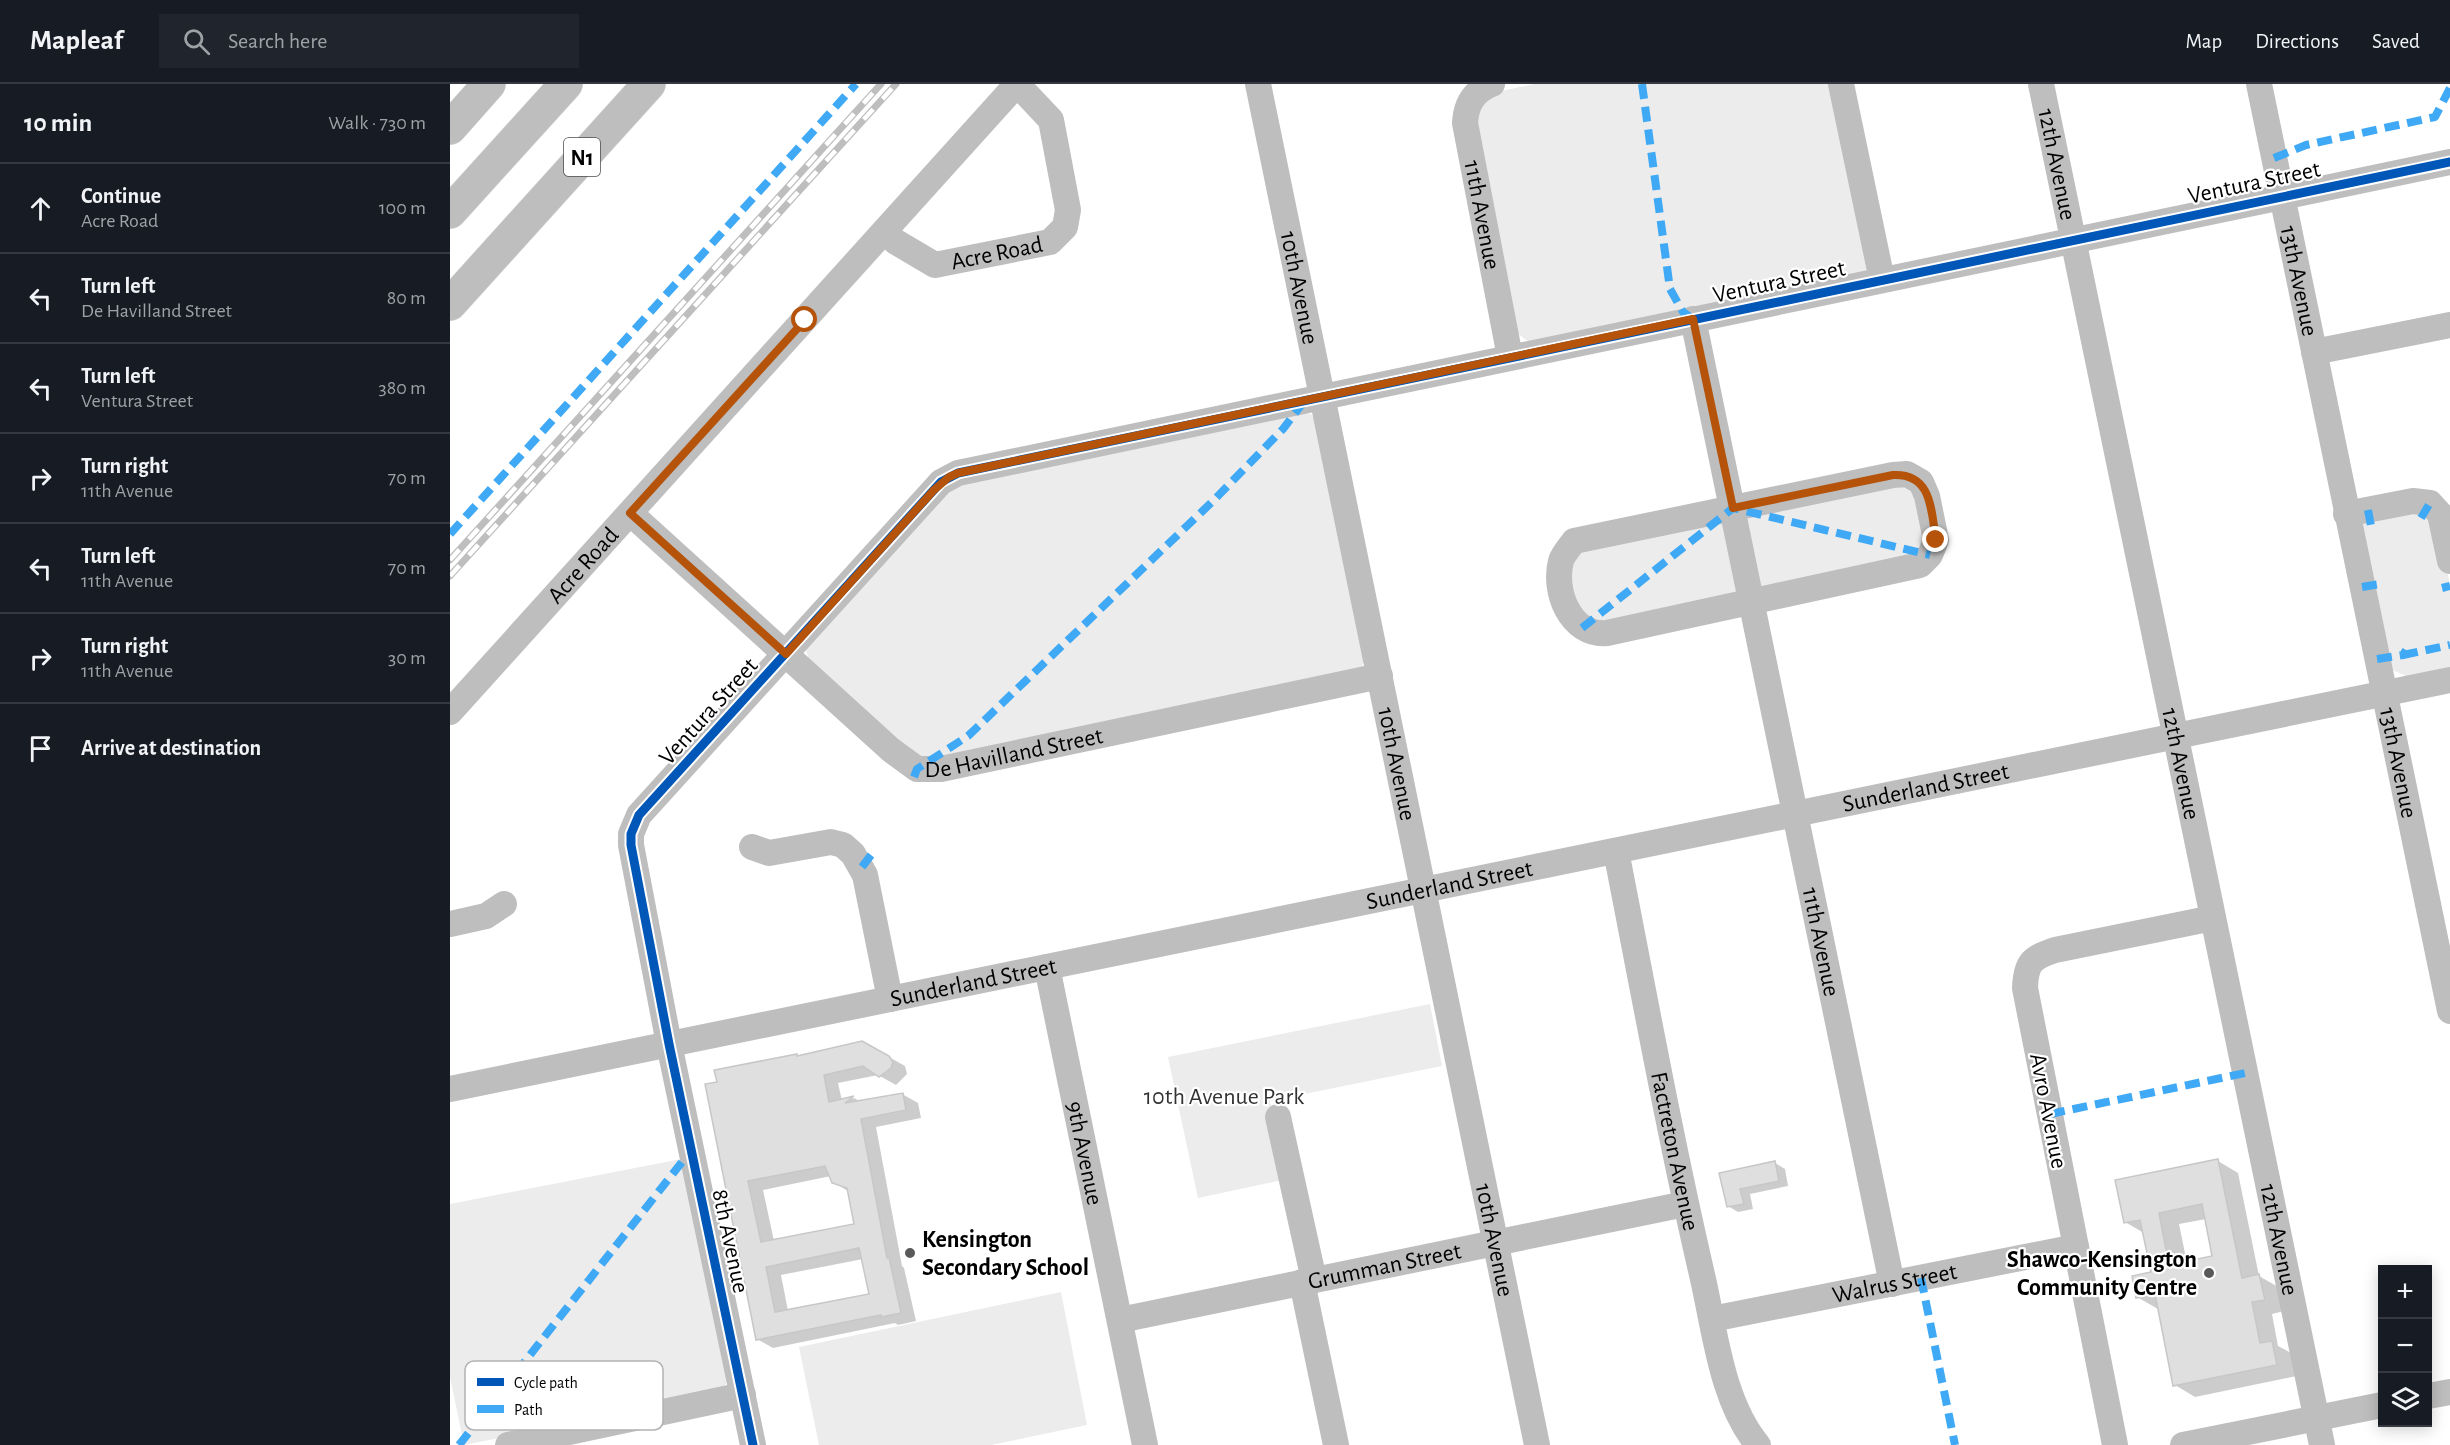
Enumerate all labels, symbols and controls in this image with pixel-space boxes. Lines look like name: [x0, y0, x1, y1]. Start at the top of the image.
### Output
search box: [159, 14, 579, 68]
icon: search: [180, 25, 213, 58]
text: Mapleaf: [30, 27, 123, 55]
text: Search here: [228, 30, 327, 52]
text: Map: [2186, 31, 2222, 52]
text: Directions: [2255, 31, 2339, 52]
text: Saved: [2372, 31, 2420, 52]
street label: 12th Avenue: [2033, 107, 2080, 222]
text: 10 min: [24, 110, 92, 136]
text: Walk · 730 m: [328, 113, 426, 133]
road number: N1: [564, 138, 600, 176]
street label: Ventura Street: [2186, 157, 2323, 209]
street label: 11th Avenue: [1459, 158, 1504, 272]
text: Continue: [81, 185, 161, 207]
icon: ahead: [24, 192, 57, 225]
text: 100 m: [379, 198, 426, 218]
text: Acre Road: [81, 211, 158, 231]
street label: 13th Avenue: [2276, 224, 2322, 338]
street label: 10th Avenue: [1275, 229, 1322, 347]
street label: Acre Road: [949, 233, 1045, 274]
street label: Ventura Street: [1711, 256, 1848, 308]
text: Turn left: [81, 275, 155, 297]
icon: left: [24, 282, 57, 315]
text: 80 m: [387, 288, 426, 308]
text: De Havilland Street: [81, 301, 232, 321]
route start: [791, 306, 817, 332]
text: Turn left: [81, 365, 155, 387]
icon: left: [24, 372, 57, 405]
text: 380 m: [378, 378, 426, 398]
text: Ventura Street: [81, 391, 193, 411]
text: Turn right: [81, 455, 168, 477]
icon: right: [24, 462, 57, 495]
text: 70 m: [388, 468, 426, 488]
text: 11th Avenue: [81, 481, 173, 501]
street label: Acre Road: [543, 523, 624, 608]
route end: [1922, 526, 1948, 552]
text: Turn left: [81, 545, 155, 567]
icon: left: [24, 552, 57, 585]
text: 70 m: [388, 558, 426, 578]
text: 11th Avenue: [81, 571, 173, 591]
text: Turn right: [81, 635, 168, 657]
icon: right: [24, 642, 57, 675]
text: 30 m: [388, 648, 426, 668]
street label: Ventura Street: [655, 653, 763, 770]
text: 11th Avenue: [81, 661, 173, 681]
street label: 10th Avenue: [1373, 705, 1420, 823]
street label: 12th Avenue: [2157, 706, 2204, 822]
street label: 13th Avenue: [2375, 706, 2421, 820]
street label: De Havilland Street: [925, 724, 1105, 782]
icon: arrive: [24, 732, 57, 765]
text: Arrive at destination: [81, 737, 261, 759]
street label: Sunderland Street: [1840, 759, 2011, 817]
street label: Sunderland Street: [1364, 857, 1535, 914]
street label: 11th Avenue: [1798, 885, 1843, 999]
street label: Sunderland Street: [888, 954, 1059, 1012]
street label: Avro Avenue: [2025, 1051, 2071, 1171]
street label: Factreton Avenue: [1646, 1070, 1703, 1233]
park label: 10th Avenue Park: [1144, 1085, 1304, 1109]
street label: 9th Avenue: [1062, 1099, 1107, 1207]
street label: 10th Avenue: [1471, 1181, 1517, 1299]
street label: 12th Avenue: [2255, 1182, 2302, 1298]
street label: 8th Avenue: [707, 1187, 753, 1295]
place label: Kensington Secondary School: [922, 1228, 1089, 1280]
street label: Grumman Street: [1306, 1239, 1464, 1294]
marker: Kensington Secondary School: [903, 1246, 917, 1260]
place label: Shawco-Kensington Community Centre: [2007, 1248, 2197, 1300]
street label: Walrus Street: [1830, 1260, 1959, 1308]
map controls: [2378, 1265, 2432, 1427]
button: +: [2378, 1265, 2432, 1319]
marker: Shawco-Kensington Community Centre: [2202, 1266, 2216, 1280]
button: −: [2378, 1319, 2432, 1373]
legend: [465, 1361, 663, 1430]
button: layers: [2378, 1373, 2432, 1427]
text: Cycle path: [514, 1375, 578, 1392]
text: Path: [514, 1402, 543, 1418]

